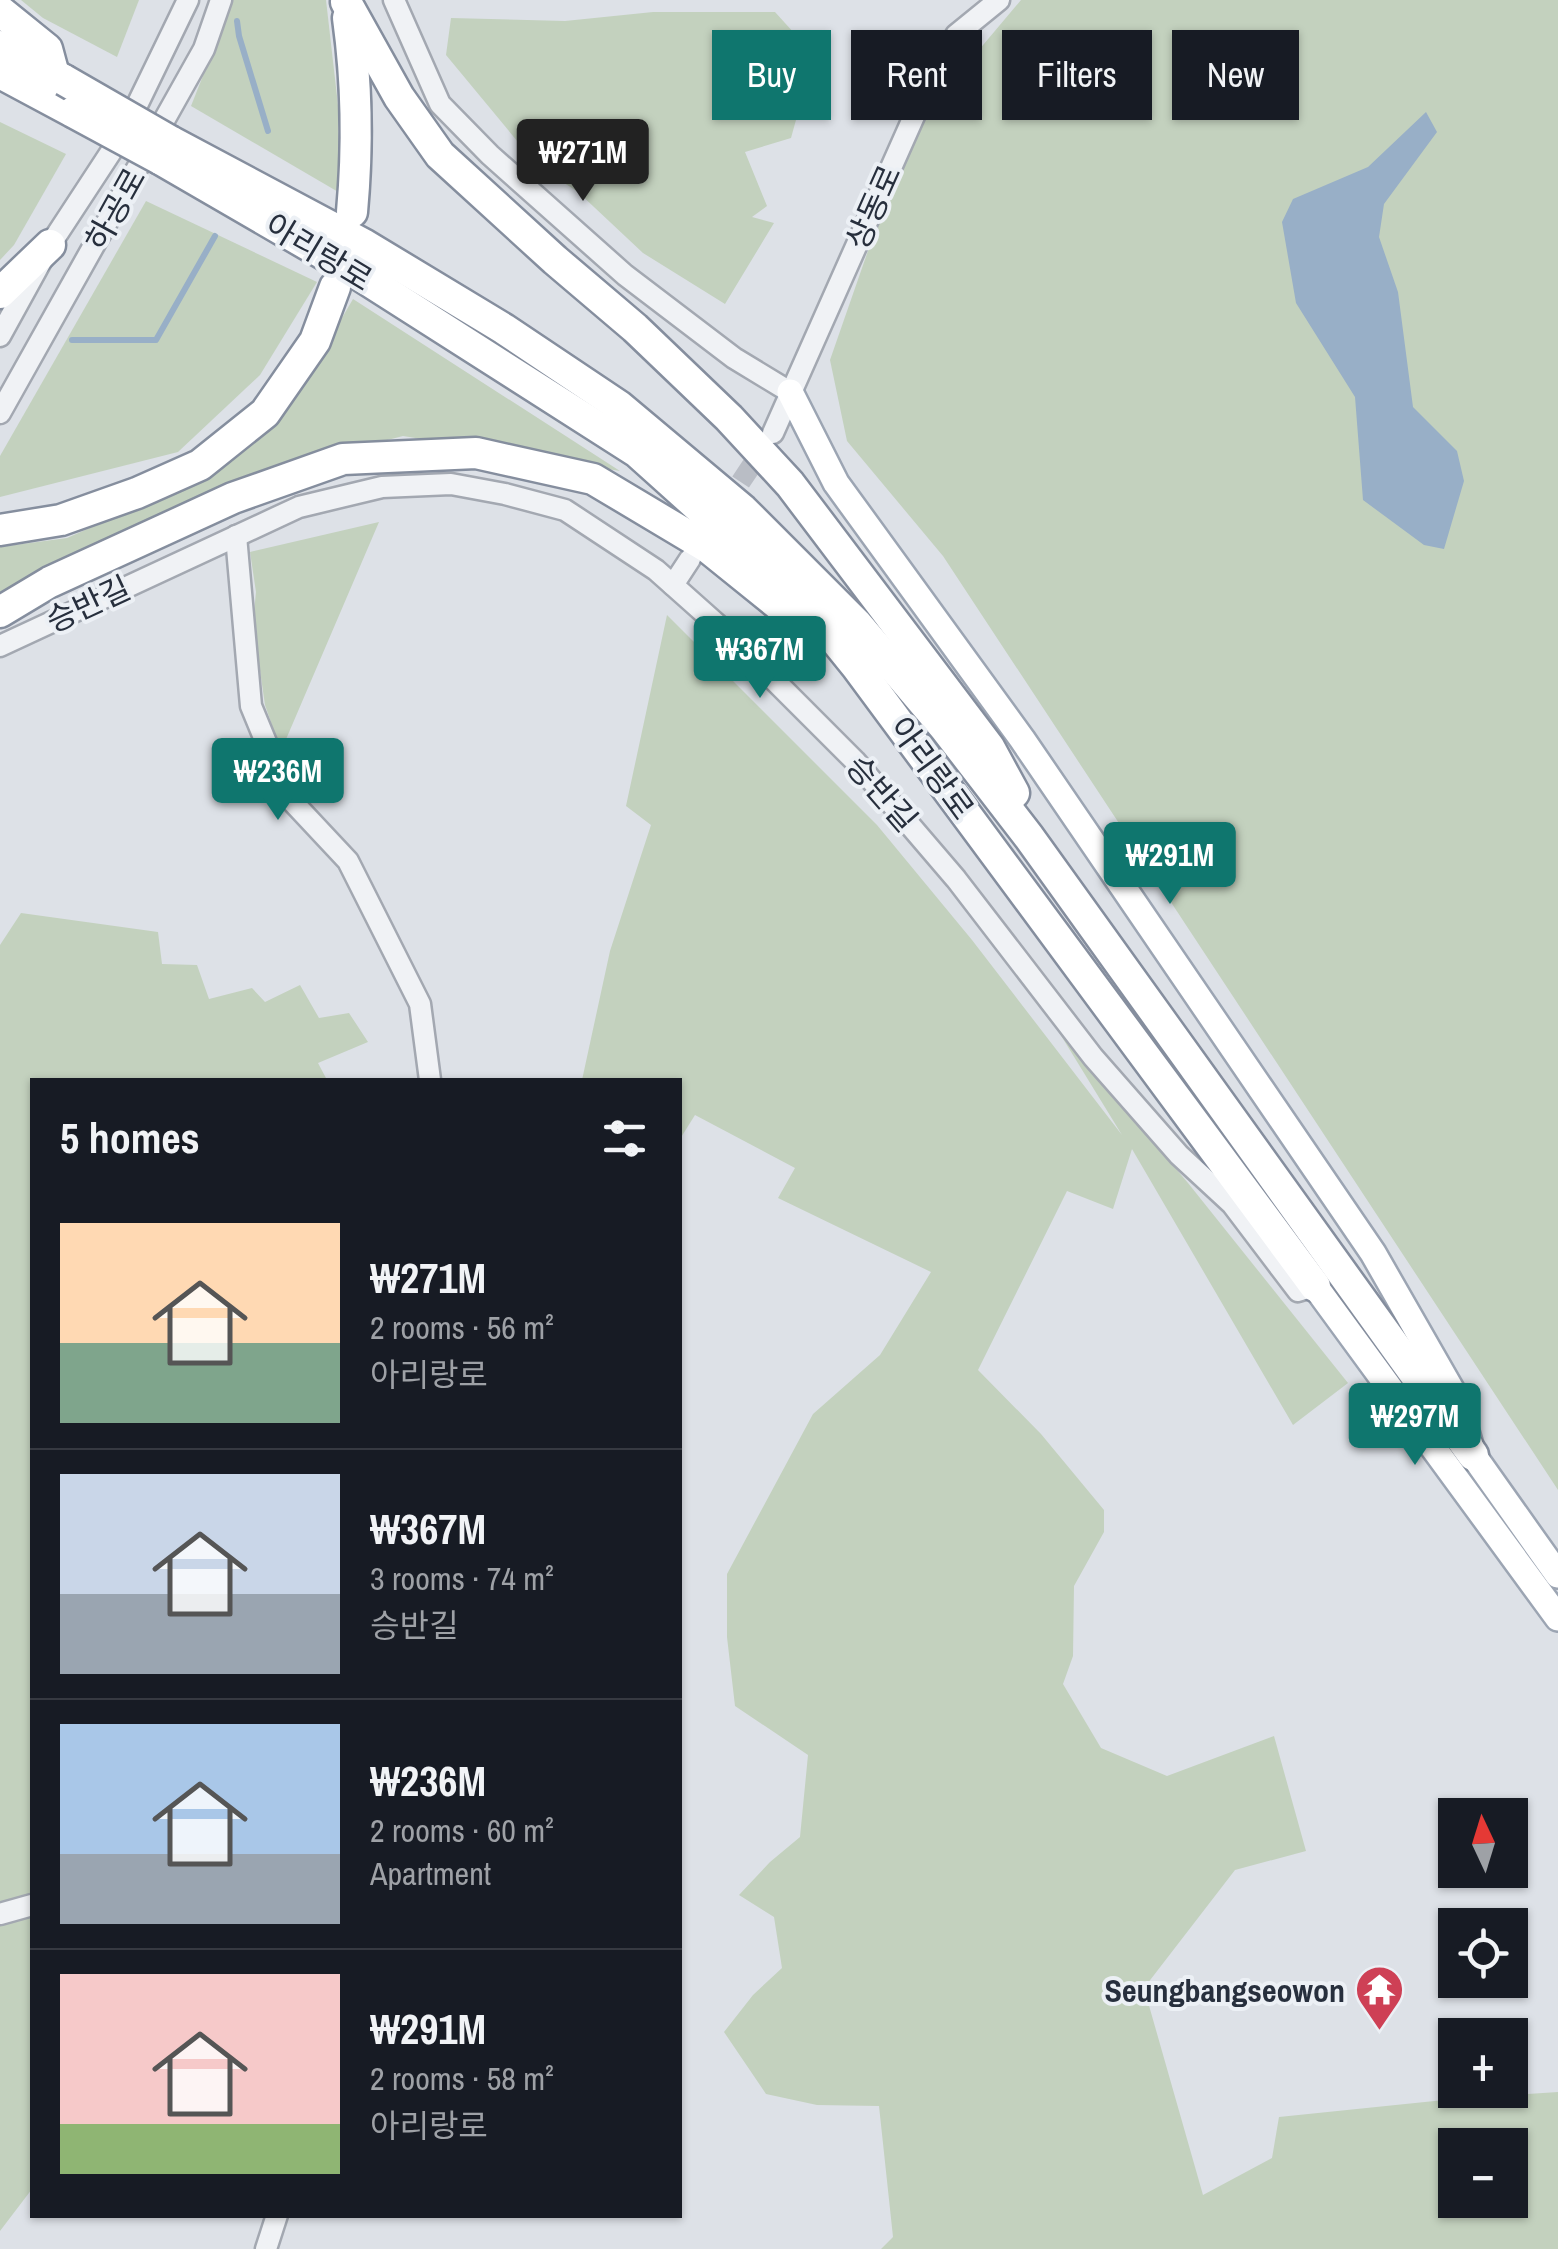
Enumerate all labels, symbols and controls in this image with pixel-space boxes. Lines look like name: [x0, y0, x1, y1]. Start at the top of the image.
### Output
chip: Buy: [712, 30, 831, 120]
chip: Rent: [851, 30, 982, 120]
chip: Filters: [1002, 30, 1152, 120]
chip: New: [1172, 30, 1299, 120]
pin: ₩271M: [513, 119, 653, 204]
text: ₩271M: [539, 130, 627, 173]
street label: 상동로: [835, 158, 911, 256]
street label: 하공로: [75, 160, 155, 258]
street label: 아리랑로: [257, 203, 381, 301]
street label: 승반길: [39, 566, 137, 642]
pin: ₩367M: [690, 616, 830, 701]
text: ₩367M: [716, 627, 804, 670]
street label: 아리랑로: [880, 708, 984, 828]
pin: ₩236M: [208, 738, 348, 823]
street label: 승반길: [837, 746, 927, 840]
text: ₩236M: [234, 749, 322, 792]
pin: ₩291M: [1100, 822, 1240, 907]
text: ₩291M: [1126, 833, 1214, 876]
text: 5 homes: [60, 1110, 200, 1166]
icon: filters: [597, 1111, 652, 1166]
text: ₩271M: [370, 1250, 486, 1306]
icon: home: [140, 1263, 260, 1383]
text: 2 rooms · 56 m²: [370, 1306, 554, 1349]
text: 아리랑로: [370, 1353, 488, 1396]
pin: ₩297M: [1345, 1383, 1485, 1468]
text: ₩297M: [1371, 1394, 1459, 1437]
text: ₩367M: [370, 1501, 486, 1557]
icon: home: [140, 1514, 260, 1634]
text: 3 rooms · 74 m²: [370, 1557, 554, 1600]
text: 승반길: [370, 1604, 458, 1647]
text: ₩236M: [370, 1753, 486, 1809]
icon: home: [140, 1764, 260, 1884]
north arrow: [1438, 1798, 1528, 1888]
map controls: [1438, 1798, 1528, 2218]
text: 2 rooms · 60 m²: [370, 1809, 554, 1852]
text: Apartment: [370, 1852, 491, 1895]
button: locate: [1438, 1908, 1528, 1998]
temple icon: Seungbangseowon: [1354, 1964, 1406, 2032]
place label: Seungbangseowon: [1104, 1969, 1345, 2012]
text: ₩291M: [370, 2001, 486, 2057]
icon: home: [140, 2014, 260, 2134]
button: +: [1438, 2018, 1528, 2108]
text: 2 rooms · 58 m²: [370, 2057, 554, 2100]
text: 아리랑로: [370, 2104, 488, 2147]
button: −: [1438, 2128, 1528, 2218]

